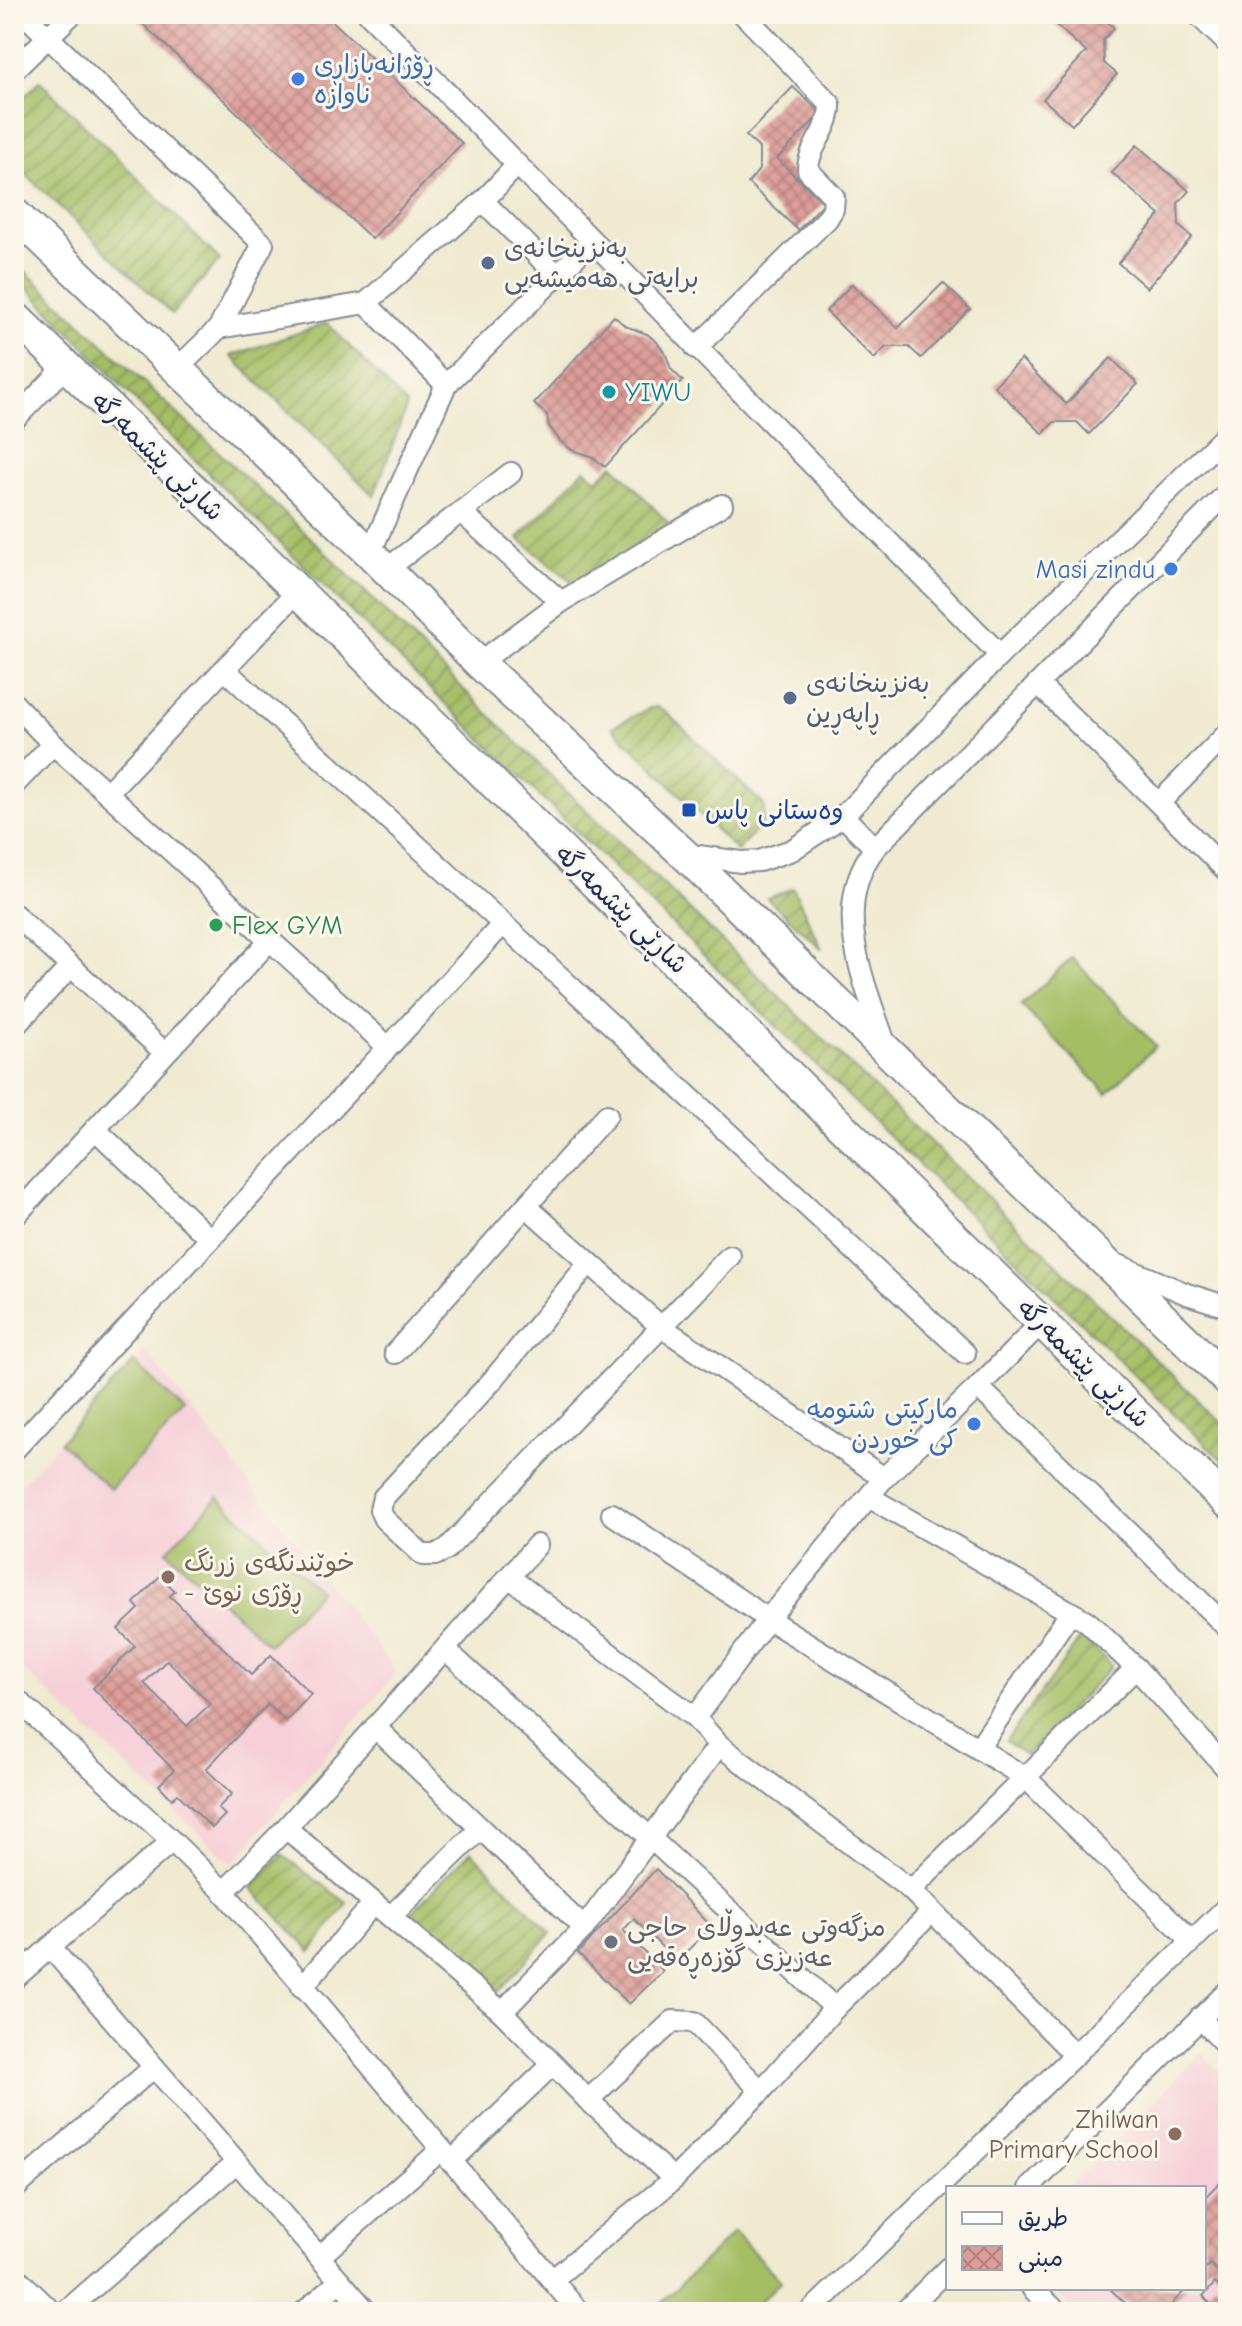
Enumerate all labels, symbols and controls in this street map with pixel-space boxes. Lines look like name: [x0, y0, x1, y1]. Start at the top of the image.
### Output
place label: ڕۆژانەبازاڕی ناوازە: [314, 50, 434, 110]
marker: ڕۆژانەبازاڕی ناوازە: [289, 70, 307, 88]
place label: بەنزینخانەی برایەتی هەمیشەیی: [504, 234, 699, 295]
marker: بەنزینخانەی برایەتی هەمیشەیی: [479, 254, 497, 272]
place label: YIWU: [625, 378, 691, 408]
marker: YIWU: [600, 383, 618, 401]
street label: شاڕێی پێشمەرگە: [81, 385, 230, 532]
place label: Masi zindu: [1036, 555, 1155, 585]
marker: Masi zindu: [1162, 560, 1180, 578]
place label: بەنزینخانەی ڕاپەڕین: [806, 669, 929, 735]
marker: بەنزینخانەی ڕاپەڕین: [781, 689, 799, 707]
place label: وەستانی پاس: [705, 796, 843, 827]
marker: وەستانی پاس: [680, 801, 698, 819]
street label: شاڕێی پێشمەرگە: [545, 838, 694, 985]
place label: Flex GYM: [232, 911, 343, 941]
marker: Flex GYM: [207, 916, 225, 934]
street label: شاڕێی پێشمەرگە: [1007, 1292, 1156, 1439]
place label: مارکیتی شتومه کی خوردن: [807, 1395, 958, 1456]
marker: مارکیتی شتومه کی خوردن: [965, 1415, 983, 1433]
place label: خوێندنگەی زرنگ - ڕۆژی نوێ: [184, 1547, 355, 1614]
marker: خوێندنگەی زرنگ - ڕۆژی نوێ: [159, 1568, 177, 1586]
place label: مزگەوتی عەبدوڵای حاجی عەزیزی گۆزەڕەقەیی: [627, 1908, 886, 1979]
marker: مزگەوتی عەبدوڵای حاجی عەزیزی گۆزەڕەقەیی: [602, 1933, 620, 1951]
place label: Zhilwan Primary School: [989, 2105, 1159, 2165]
marker: Zhilwan Primary School: [1166, 2125, 1184, 2143]
legend: [946, 2186, 1206, 2290]
text: طريق: [1018, 2204, 1068, 2232]
text: مبنى: [1018, 2244, 1063, 2273]

